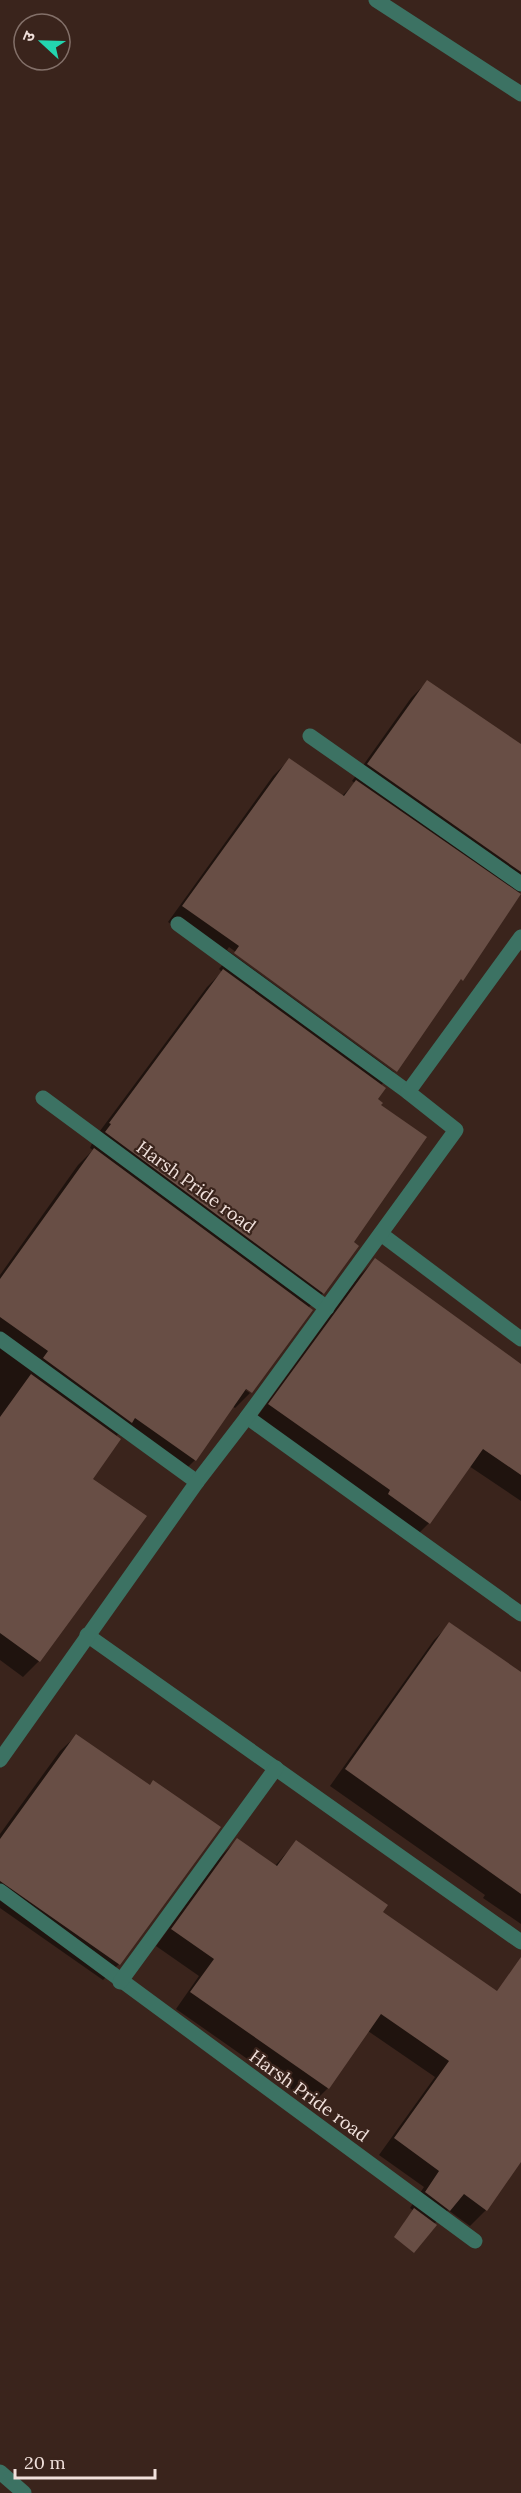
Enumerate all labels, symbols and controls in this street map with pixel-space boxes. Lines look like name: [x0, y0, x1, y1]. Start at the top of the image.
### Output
north arrow: [12, 12, 72, 72]
text: उ: [17, 28, 39, 44]
street label: Harsh Pride road: [132, 1136, 261, 1238]
street label: Harsh Pride road: [245, 2045, 374, 2147]
scale bar: [15, 2442, 154, 2480]
text: 20 m: [24, 2451, 66, 2474]

